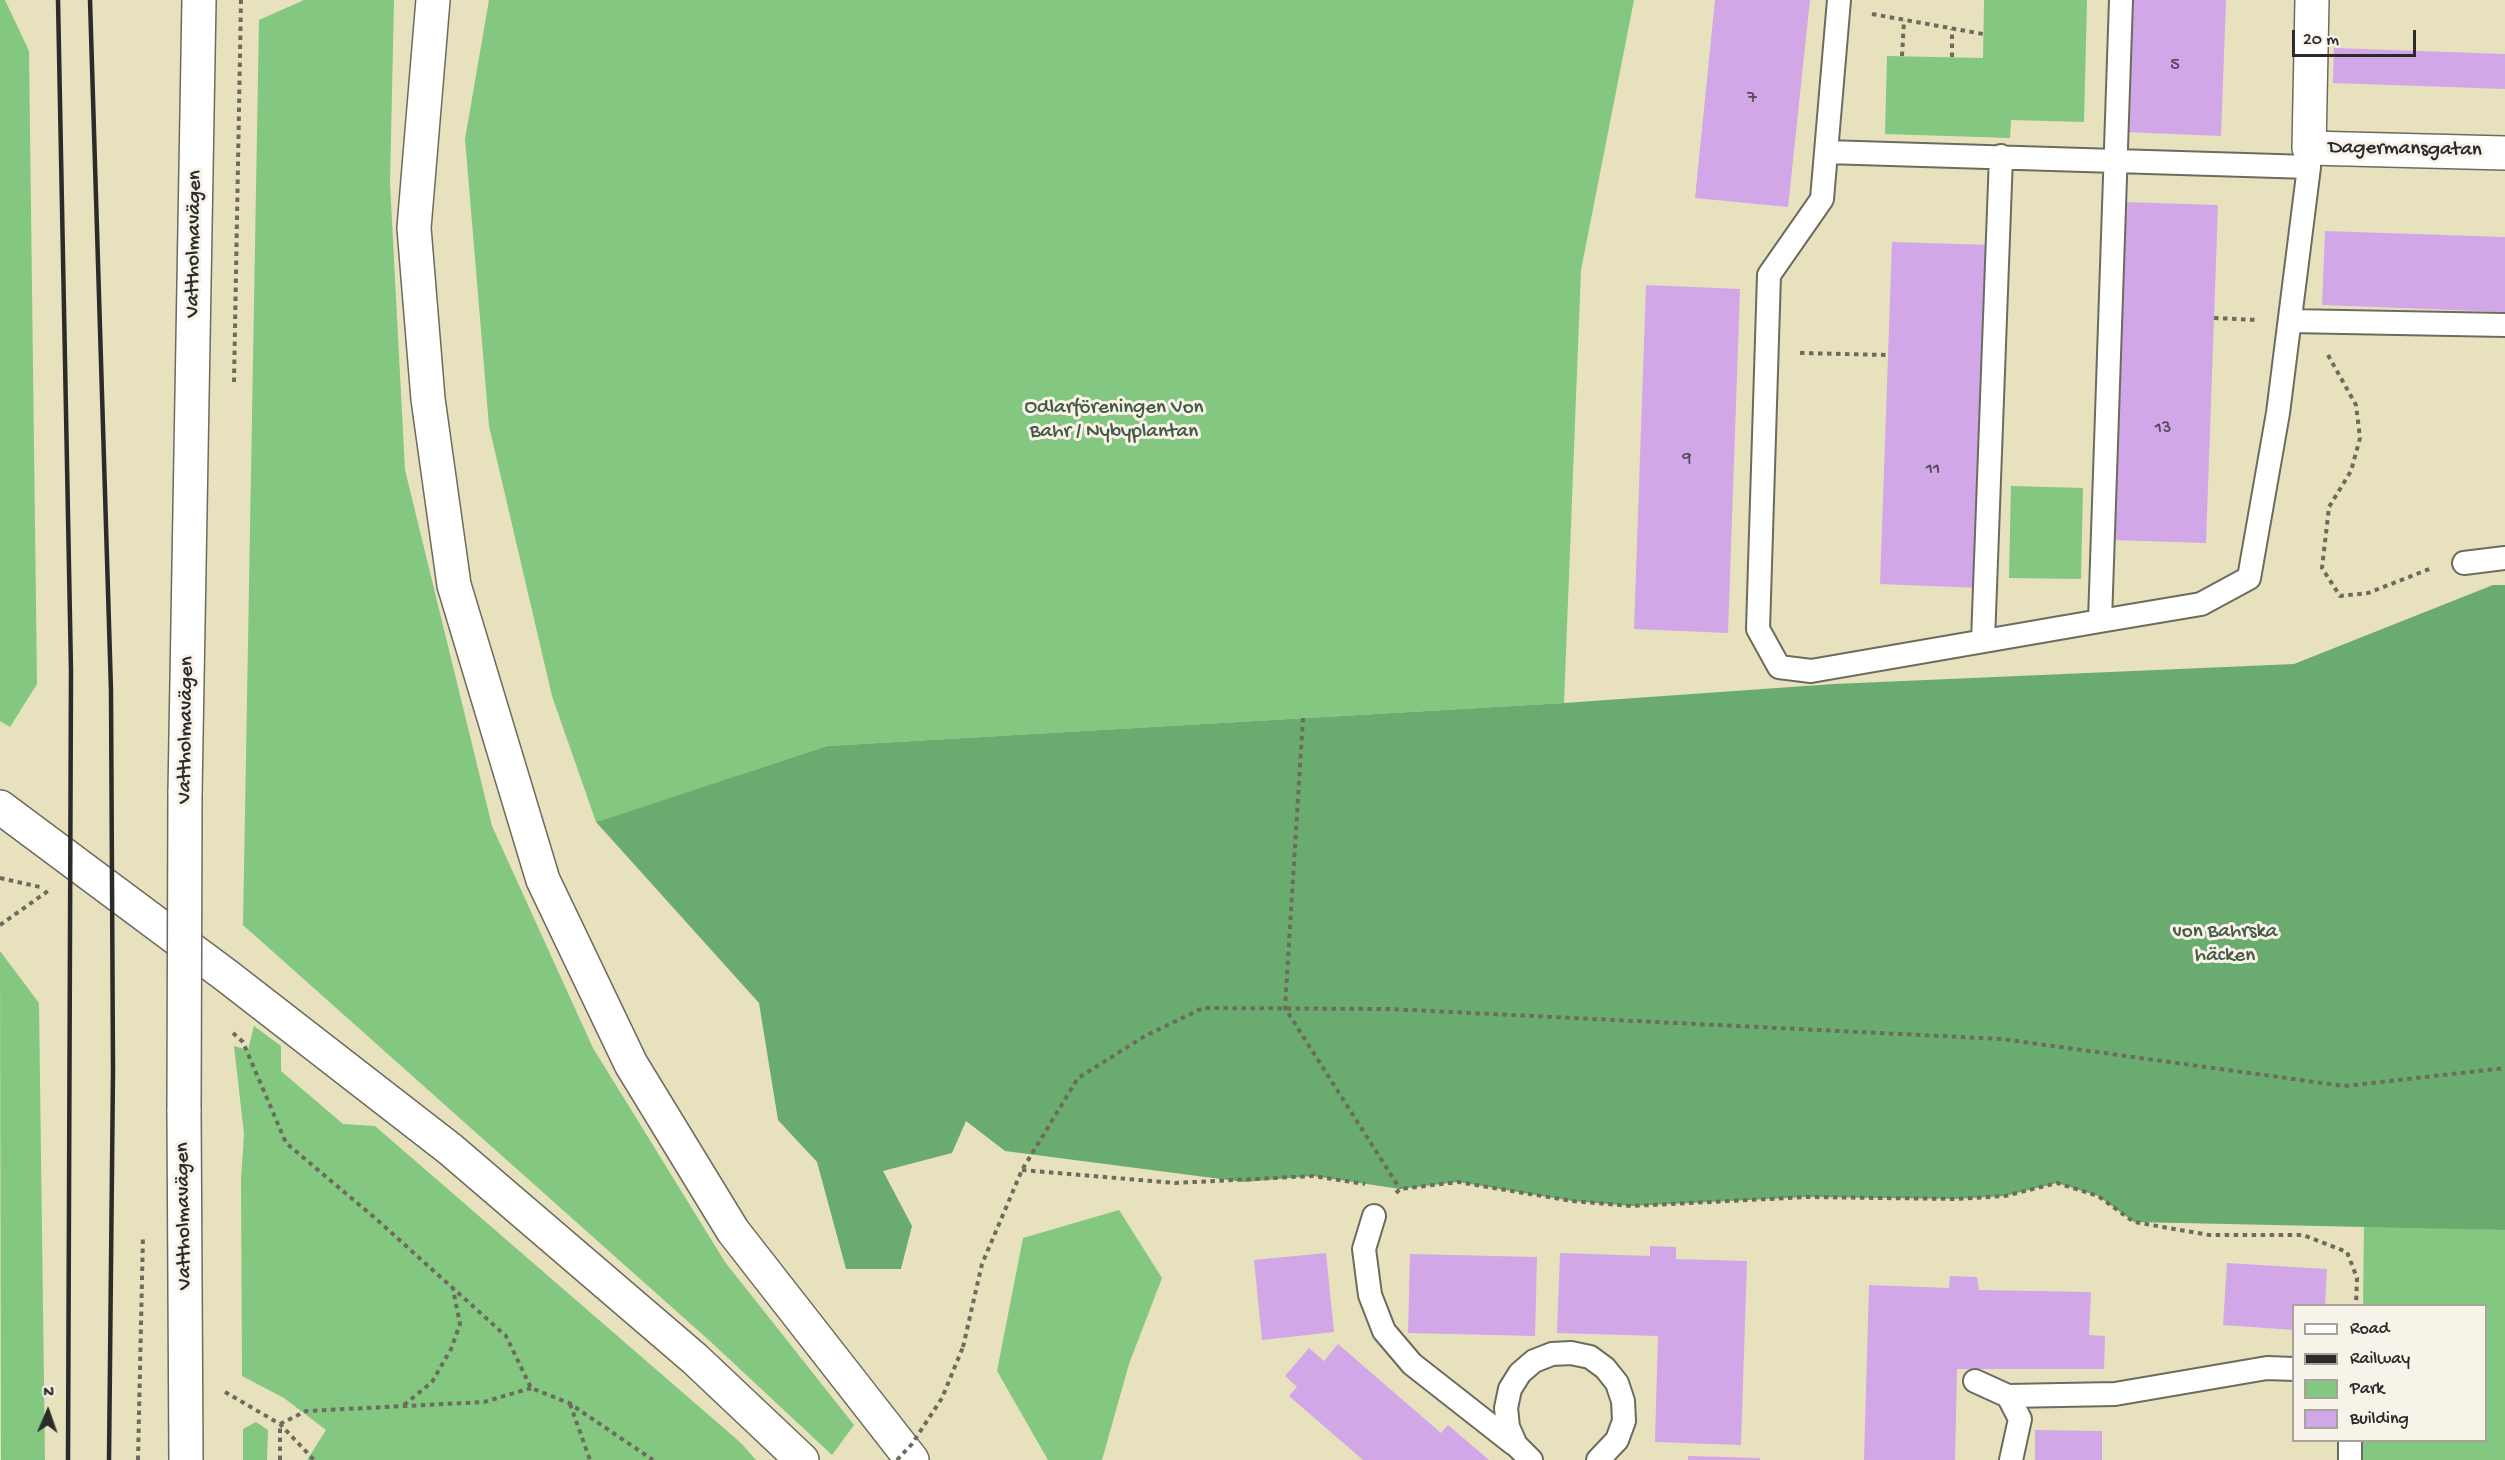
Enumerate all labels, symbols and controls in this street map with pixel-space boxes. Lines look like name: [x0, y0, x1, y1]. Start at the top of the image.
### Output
scale bar: [2295, 18, 2420, 56]
text: 20 m: [2303, 30, 2339, 51]
house number: 5: [2170, 55, 2180, 77]
house number: 7: [1747, 88, 1757, 110]
street label: Dagermansgatan: [2328, 136, 2482, 164]
street label: Vattholmavägen: [181, 170, 209, 318]
park label: Odlarföreningen Von Bahr / Nybyplantan: [1024, 396, 1204, 446]
house number: 13: [2155, 418, 2171, 440]
house number: 9: [1682, 448, 1692, 470]
house number: 11: [1926, 459, 1940, 481]
street label: Vattholmavägen: [173, 656, 201, 804]
park label: von Bahrska häcken: [2173, 920, 2277, 970]
street label: Vattholmavägen: [171, 1142, 199, 1290]
legend: [2292, 1304, 2487, 1442]
text: Road: [2350, 1319, 2389, 1340]
text: Railway: [2350, 1349, 2410, 1370]
text: Park: [2350, 1379, 2384, 1400]
north arrow: [18, 1382, 78, 1442]
text: N: [43, 1384, 54, 1403]
text: Building: [2350, 1409, 2409, 1430]

